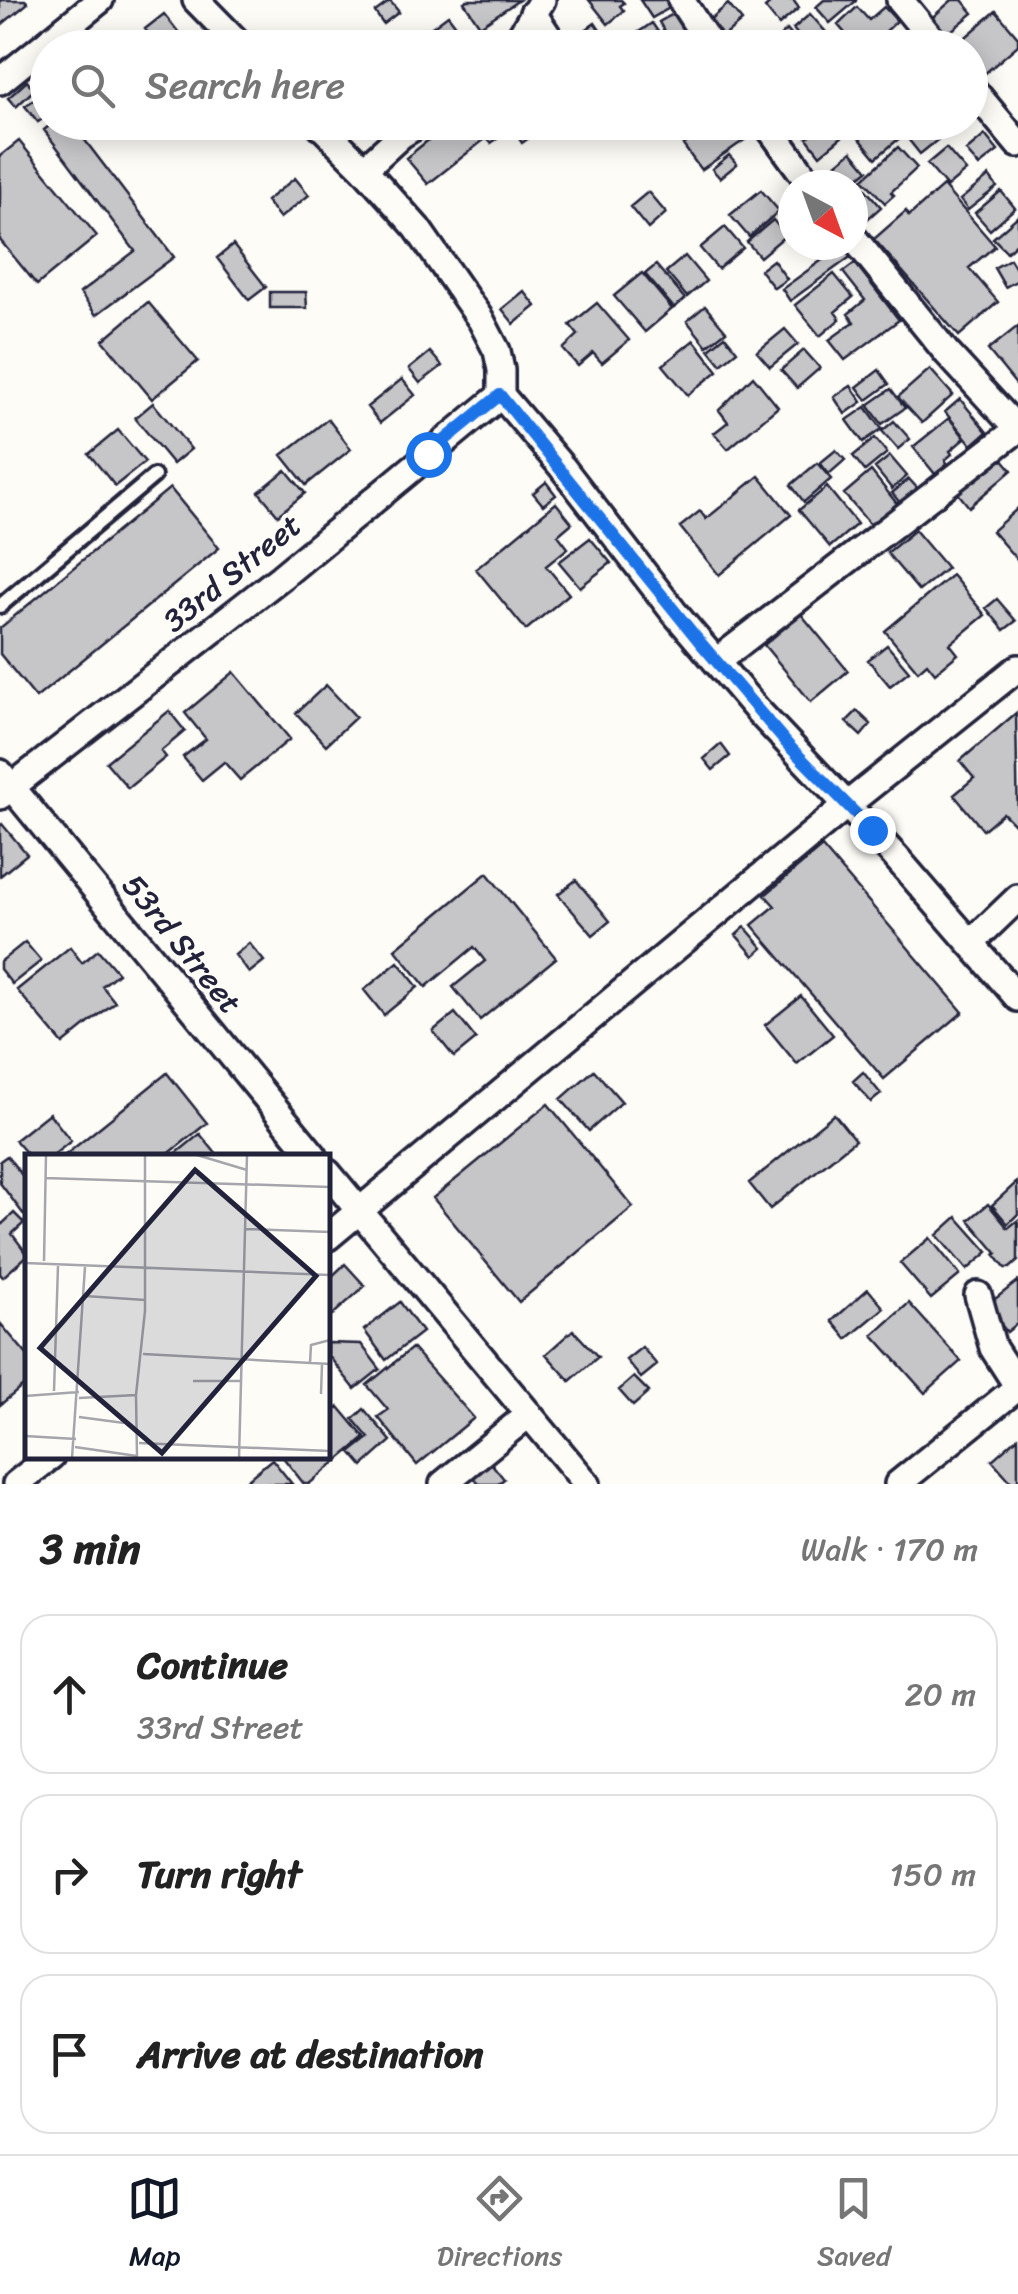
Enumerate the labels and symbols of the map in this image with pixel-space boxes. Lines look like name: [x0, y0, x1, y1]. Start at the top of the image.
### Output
north arrow: [778, 170, 868, 260]
route start: [406, 432, 452, 478]
street label: 33rd Street: [149, 498, 315, 648]
route end: [850, 808, 896, 854]
street label: 53rd Street: [107, 861, 257, 1027]
inset map: [25, 1154, 330, 1459]

